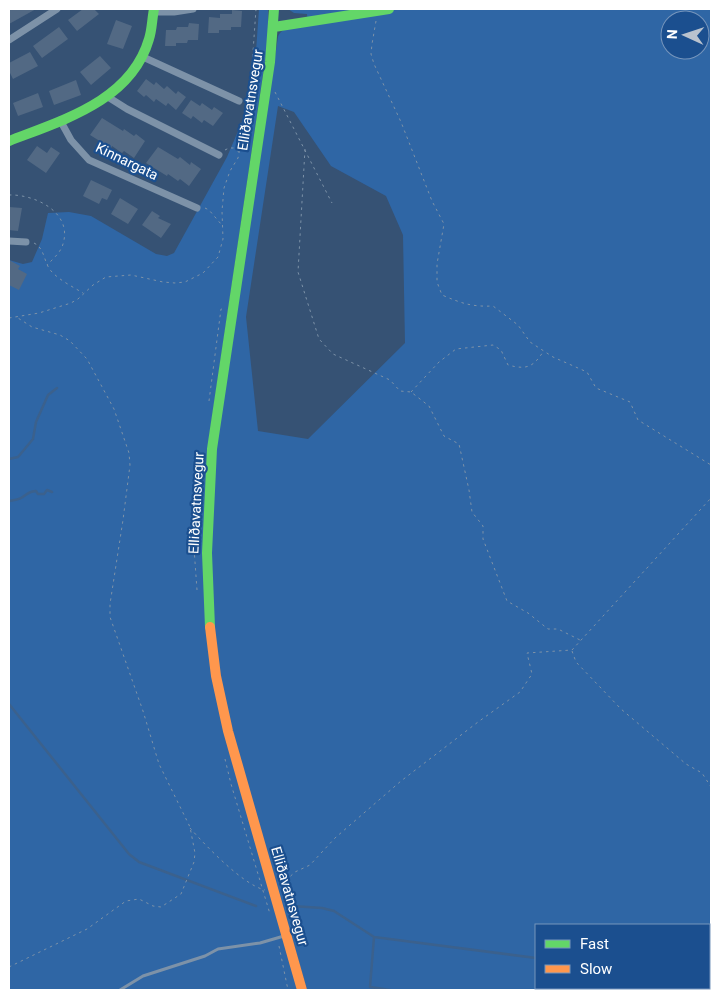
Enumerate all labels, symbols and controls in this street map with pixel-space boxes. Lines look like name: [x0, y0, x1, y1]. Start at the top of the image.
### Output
north arrow: [660, 10, 710, 60]
text: N: [664, 29, 680, 40]
street label: Elliðavatnsvegur: [234, 48, 266, 152]
street label: Kinnargata: [93, 139, 161, 183]
street label: Elliðavatnsvegur: [185, 451, 207, 554]
street label: Elliðavatnsvegur: [268, 845, 312, 948]
legend: [535, 924, 710, 989]
text: Fast: [580, 935, 609, 953]
text: Slow: [580, 960, 612, 978]

